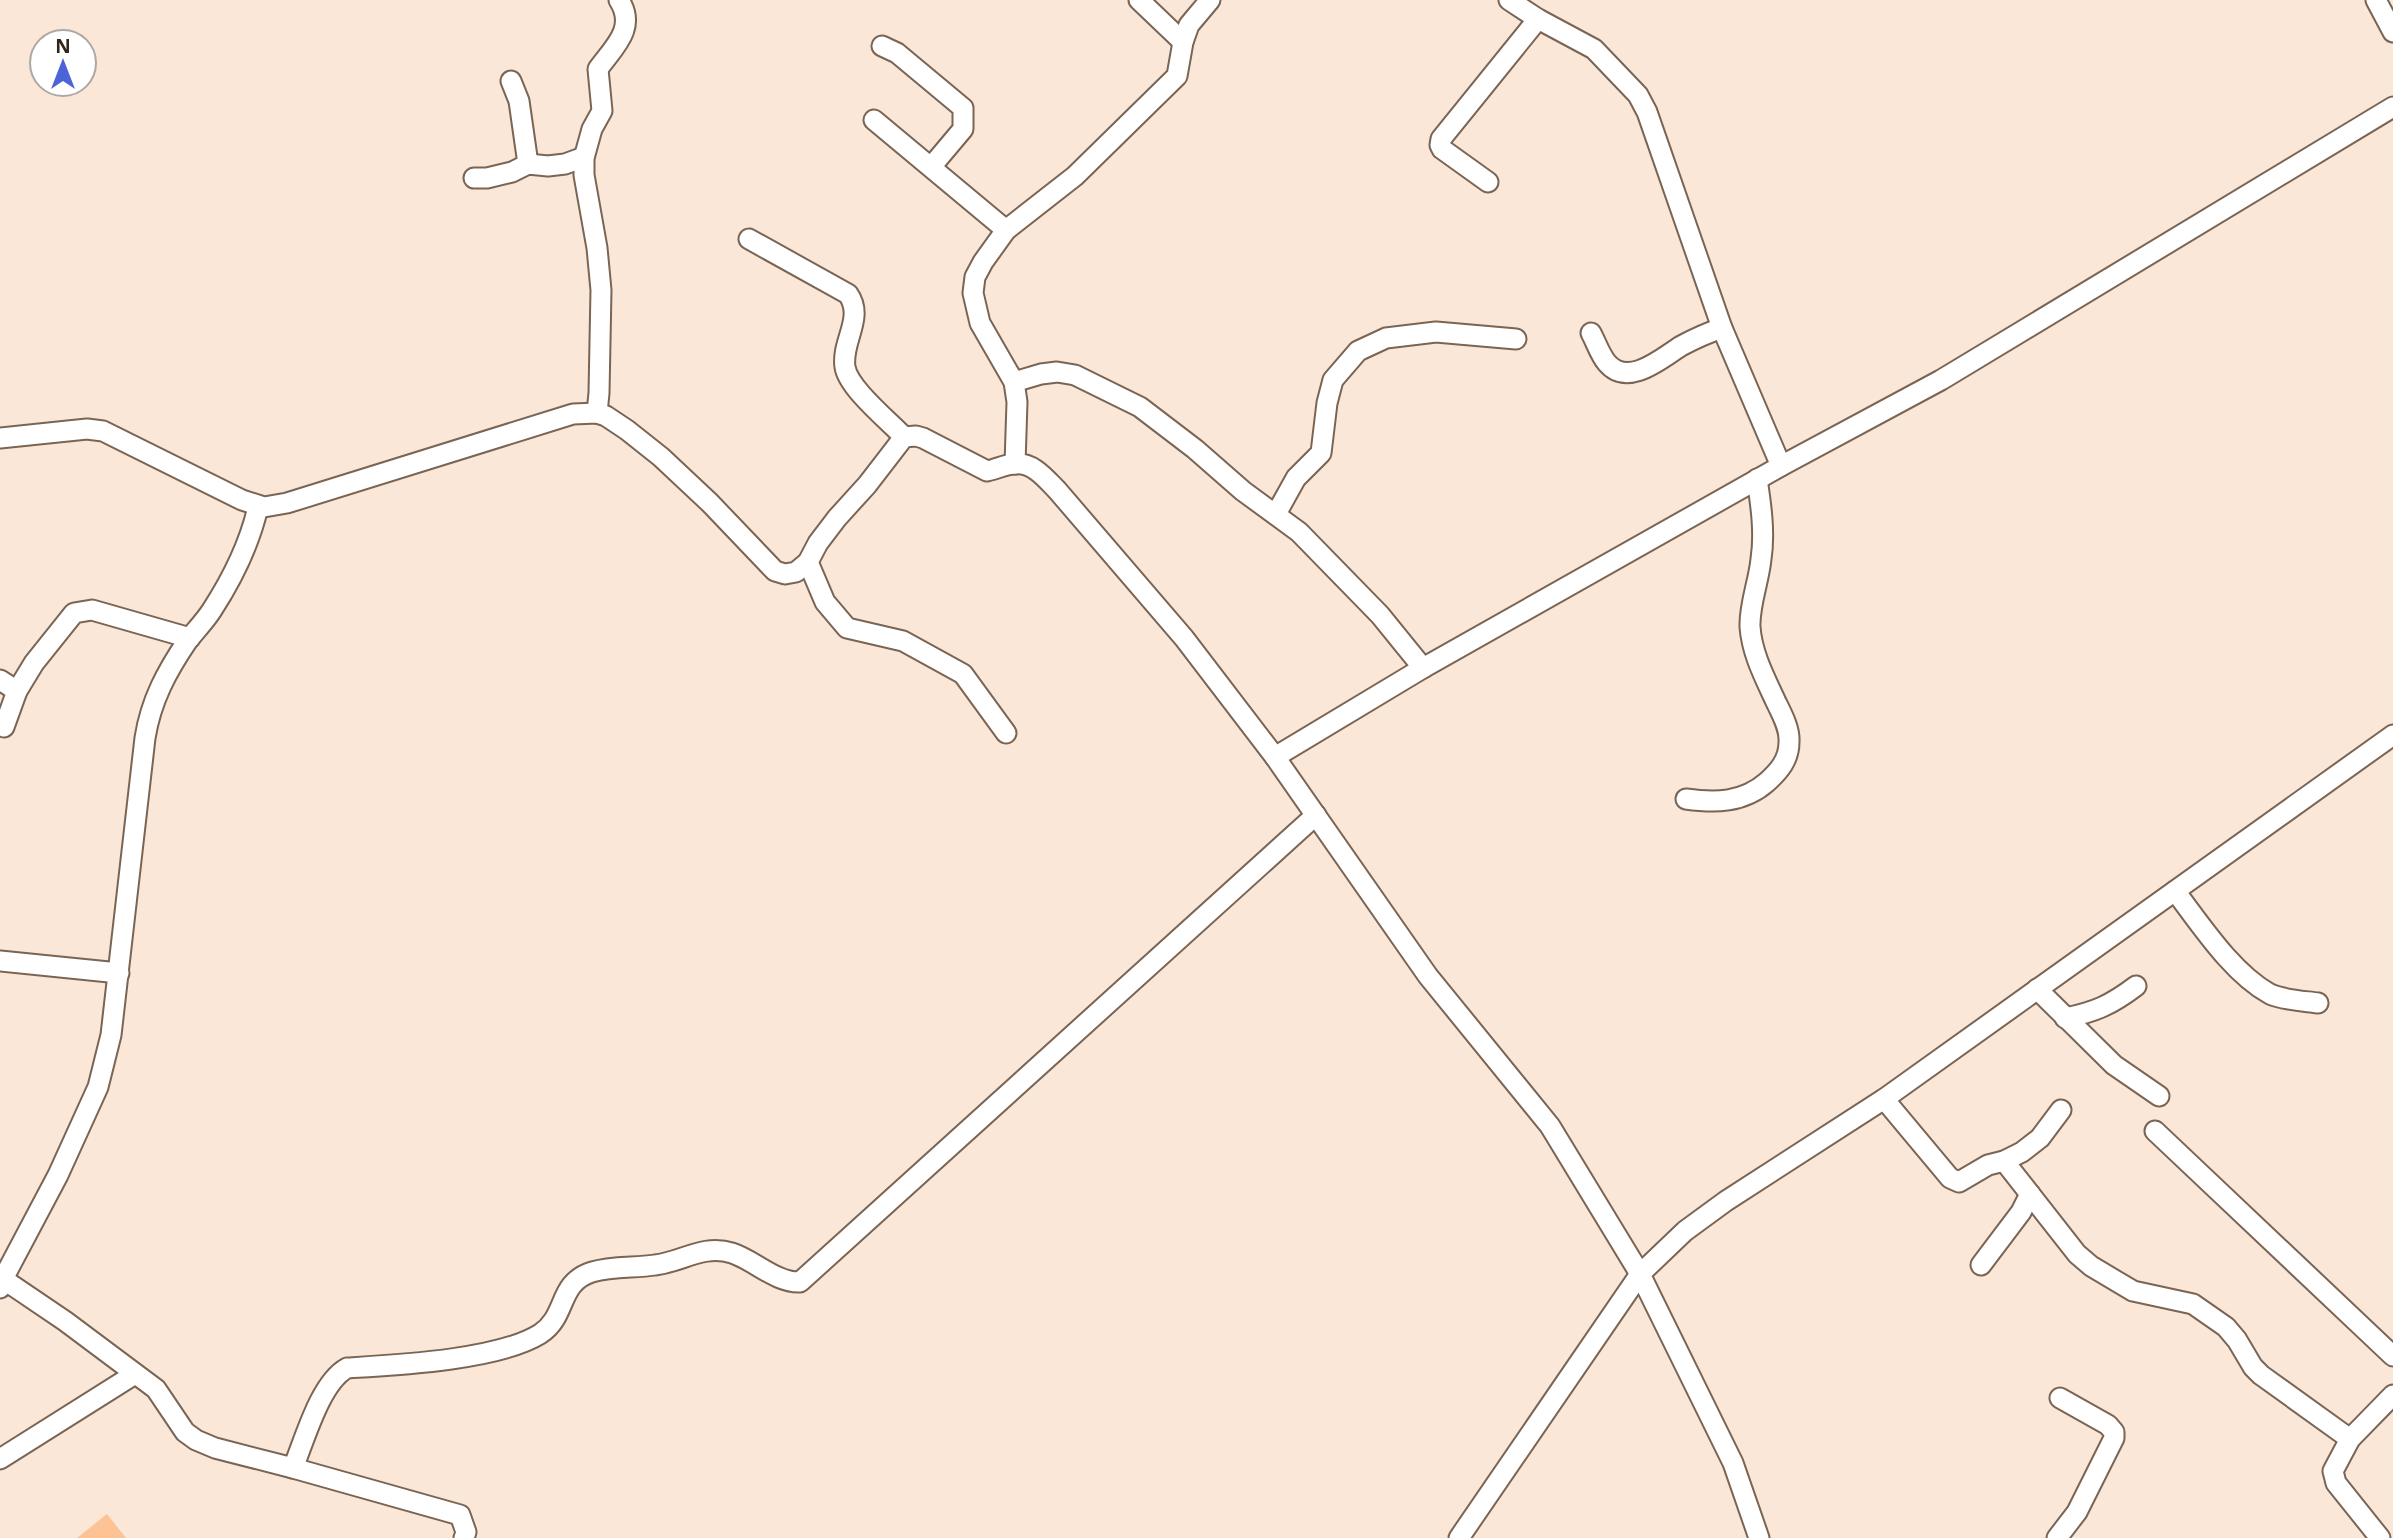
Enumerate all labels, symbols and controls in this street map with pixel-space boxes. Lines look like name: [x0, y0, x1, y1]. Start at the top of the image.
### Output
north arrow: [28, 28, 98, 98]
text: N: [55, 33, 71, 59]

